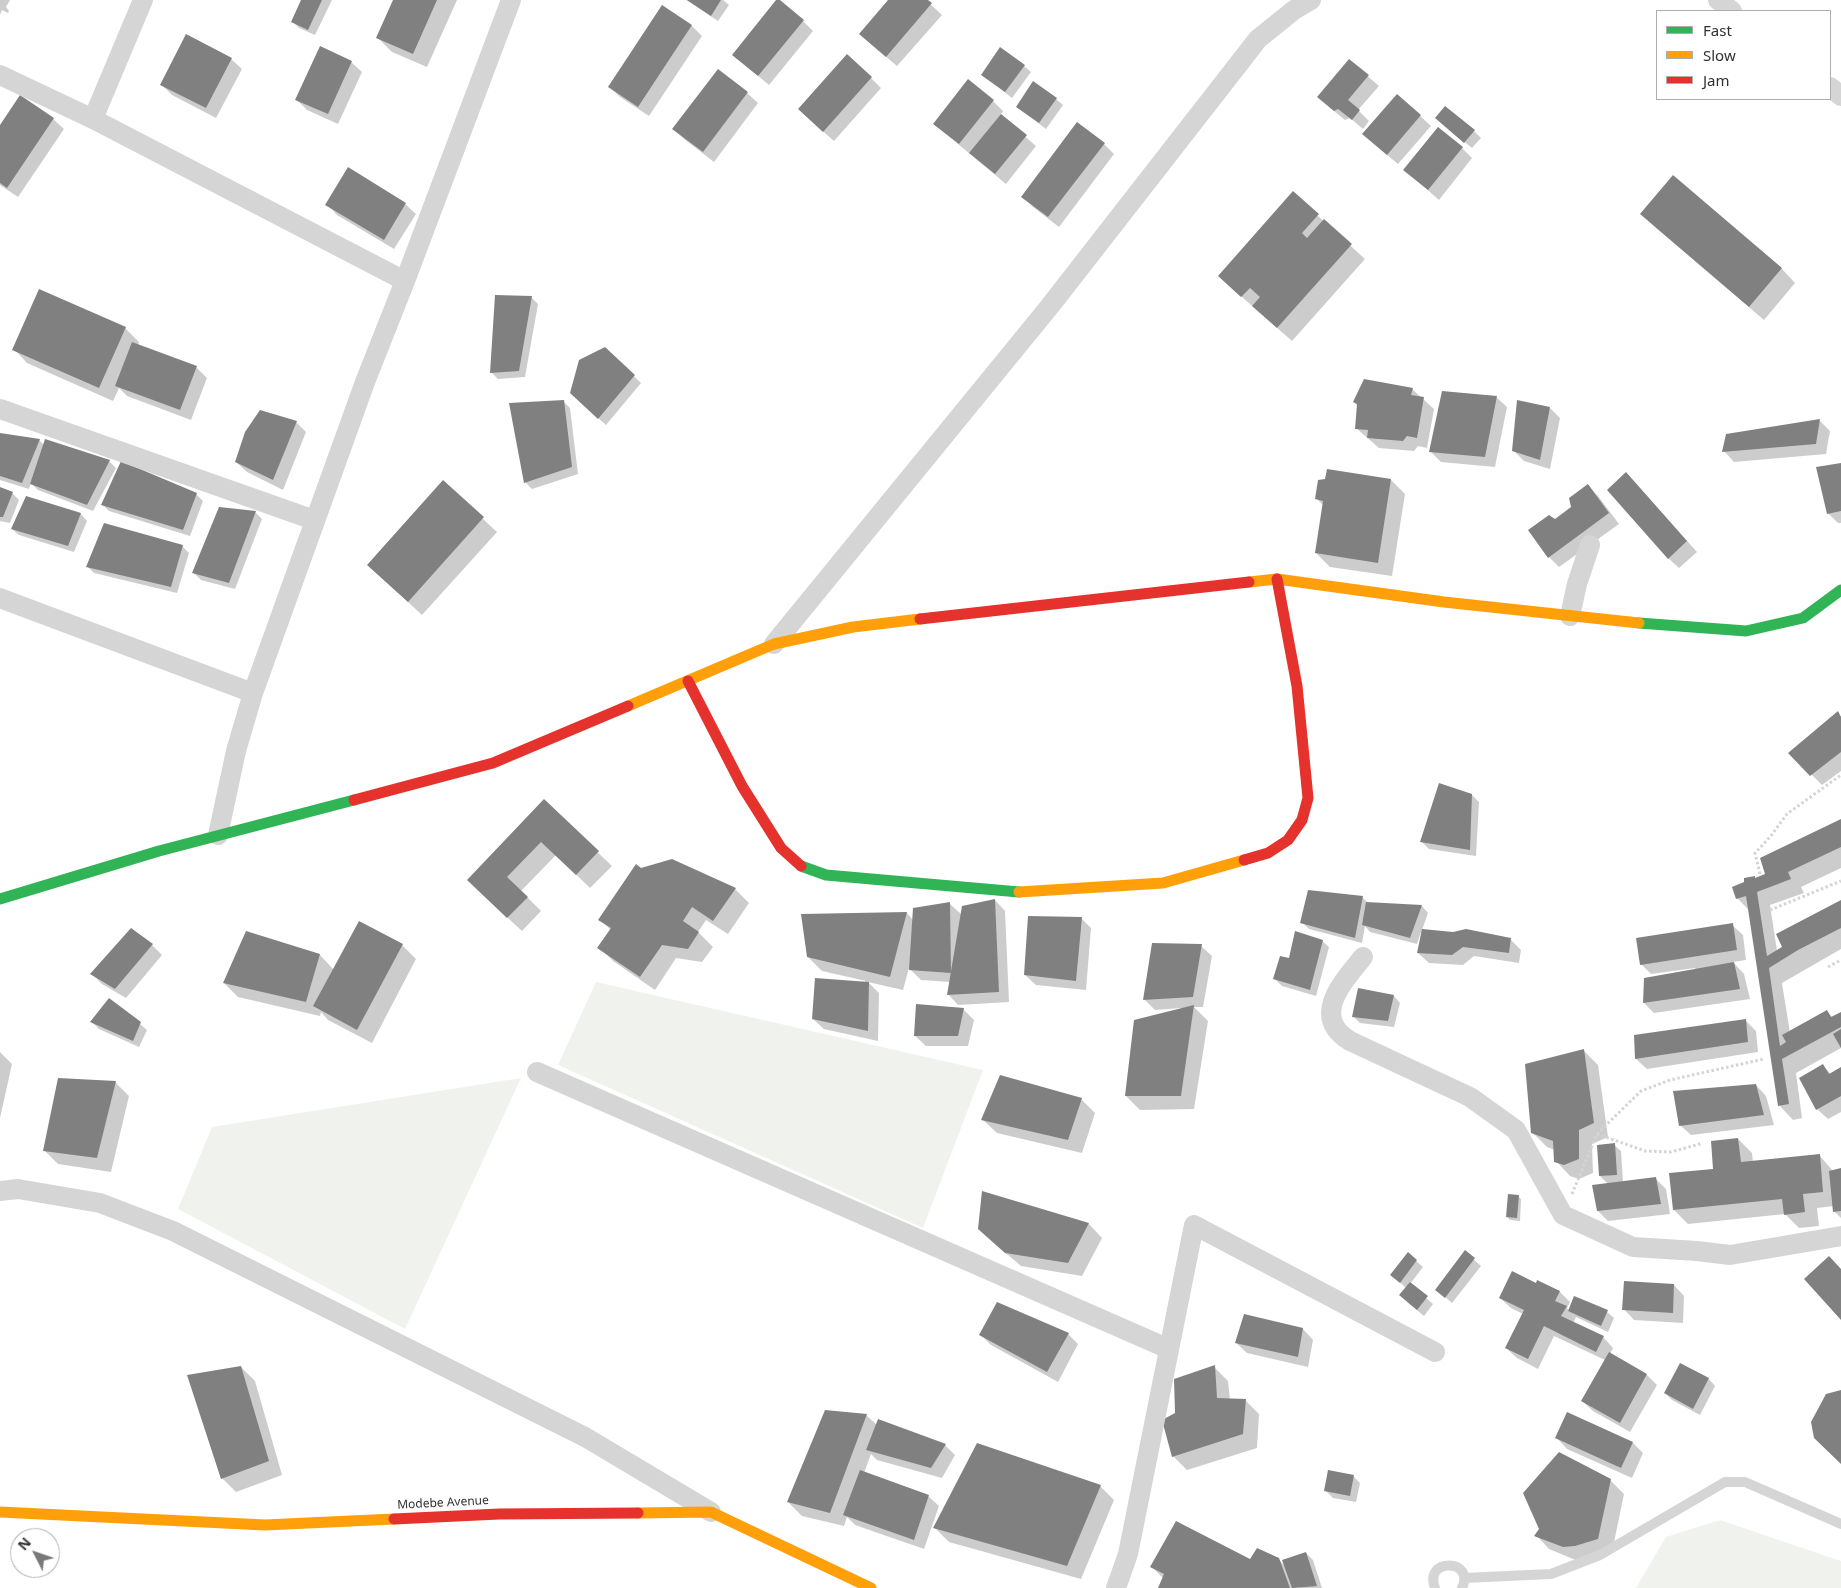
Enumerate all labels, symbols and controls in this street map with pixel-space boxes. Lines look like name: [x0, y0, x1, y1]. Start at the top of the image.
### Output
legend: [1656, 10, 1831, 100]
text: Fast: [1703, 20, 1732, 40]
text: Slow: [1703, 45, 1736, 65]
text: Jam: [1703, 70, 1730, 90]
street label: Modebe Avenue: [397, 1493, 489, 1513]
north arrow: [10, 1528, 60, 1578]
text: N: [13, 1533, 35, 1554]

